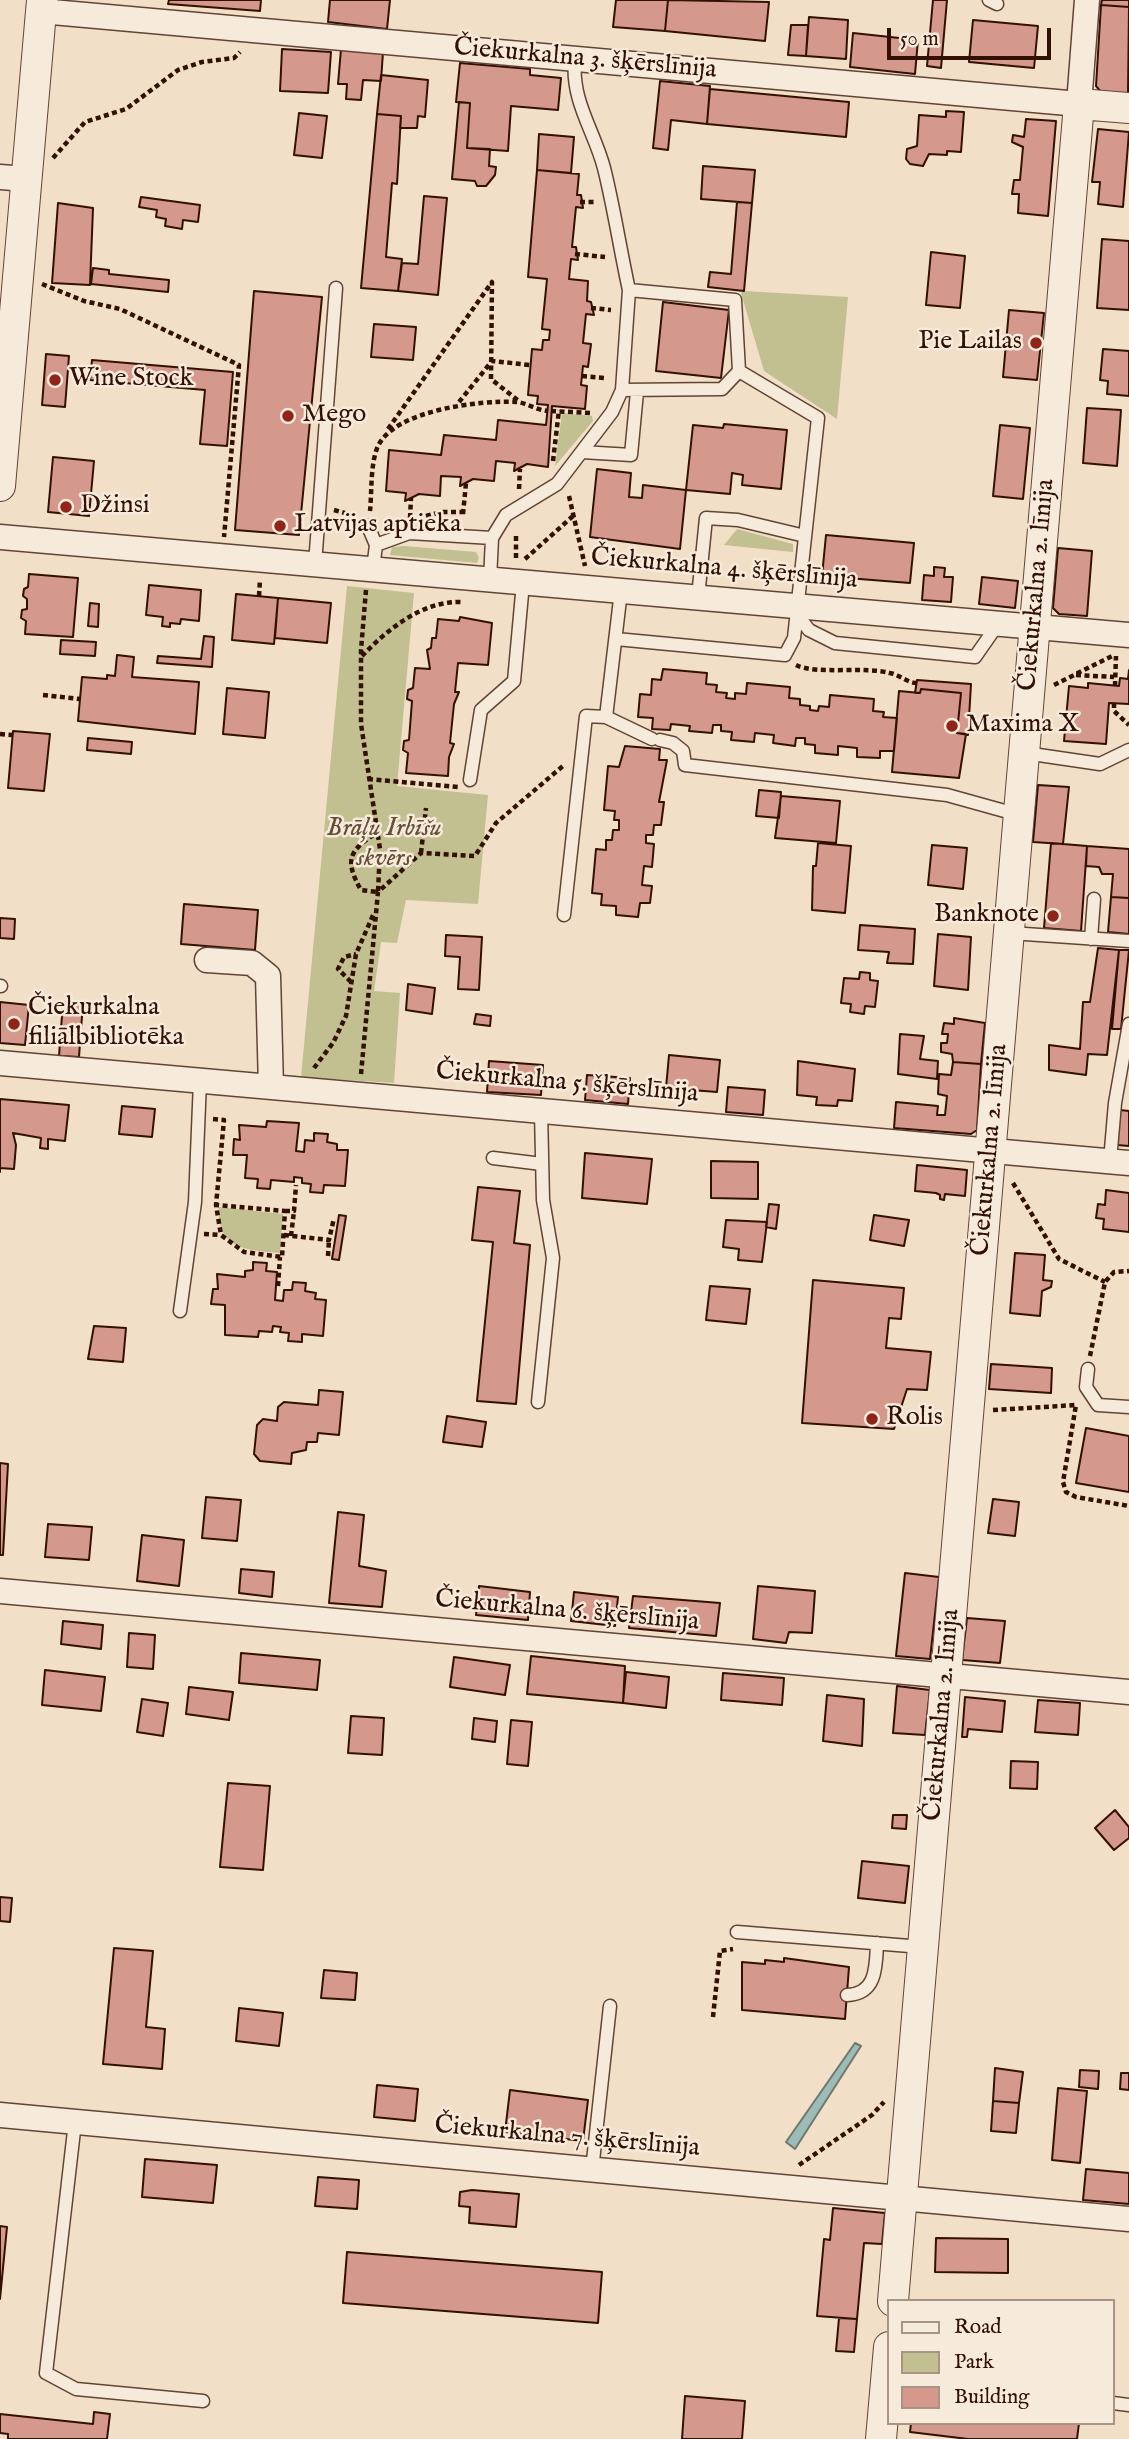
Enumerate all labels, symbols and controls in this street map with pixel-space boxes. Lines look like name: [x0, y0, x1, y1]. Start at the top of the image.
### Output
scale bar: [891, 14, 1056, 58]
text: 50 m: [900, 26, 939, 53]
street label: Čiekurkalna 3. šķērslīnija: [452, 33, 718, 87]
place label: Pie Lailas: [918, 327, 1022, 359]
marker: Pie Lailas: [1028, 335, 1044, 351]
place label: Wine Stock: [69, 364, 193, 396]
marker: Wine Stock: [47, 372, 63, 388]
place label: Mego: [302, 400, 366, 432]
marker: Mego: [280, 408, 296, 424]
street label: Čiekurkalna 2. līnija: [1013, 478, 1063, 692]
place label: Džinsi: [80, 491, 150, 523]
marker: Džinsi: [58, 499, 74, 515]
place label: Latvijas aptieka: [294, 510, 461, 542]
marker: Latvijas aptieka: [272, 518, 288, 534]
street label: Čiekurkalna 4. šķērslīnija: [589, 543, 859, 597]
place label: Maxima X: [966, 710, 1079, 742]
marker: Maxima X: [944, 718, 960, 734]
park label: Brāļu Irbīšu skvērs: [326, 814, 442, 876]
place label: Banknote: [934, 900, 1039, 932]
marker: Banknote: [1045, 908, 1061, 924]
place label: Čiekurkalna filiālbibliotēka: [28, 993, 184, 1054]
marker: Čiekurkalna filiālbibliotēka: [6, 1016, 22, 1032]
street label: Čiekurkalna 2. līnija: [966, 1043, 1016, 1257]
street label: Čiekurkalna 5. šķērslīnija: [434, 1057, 700, 1111]
place label: Rolis: [886, 1403, 943, 1435]
marker: Rolis: [864, 1411, 880, 1427]
street label: Čiekurkalna 6. šķērslīnija: [434, 1585, 700, 1639]
street label: Čiekurkalna 2. līnija: [918, 1608, 968, 1822]
street label: Čiekurkalna 7. šķērslīnija: [433, 2111, 701, 2165]
legend: [888, 2299, 1115, 2425]
text: Road: [954, 2314, 1001, 2341]
text: Park: [954, 2349, 994, 2376]
text: Building: [954, 2384, 1029, 2411]

